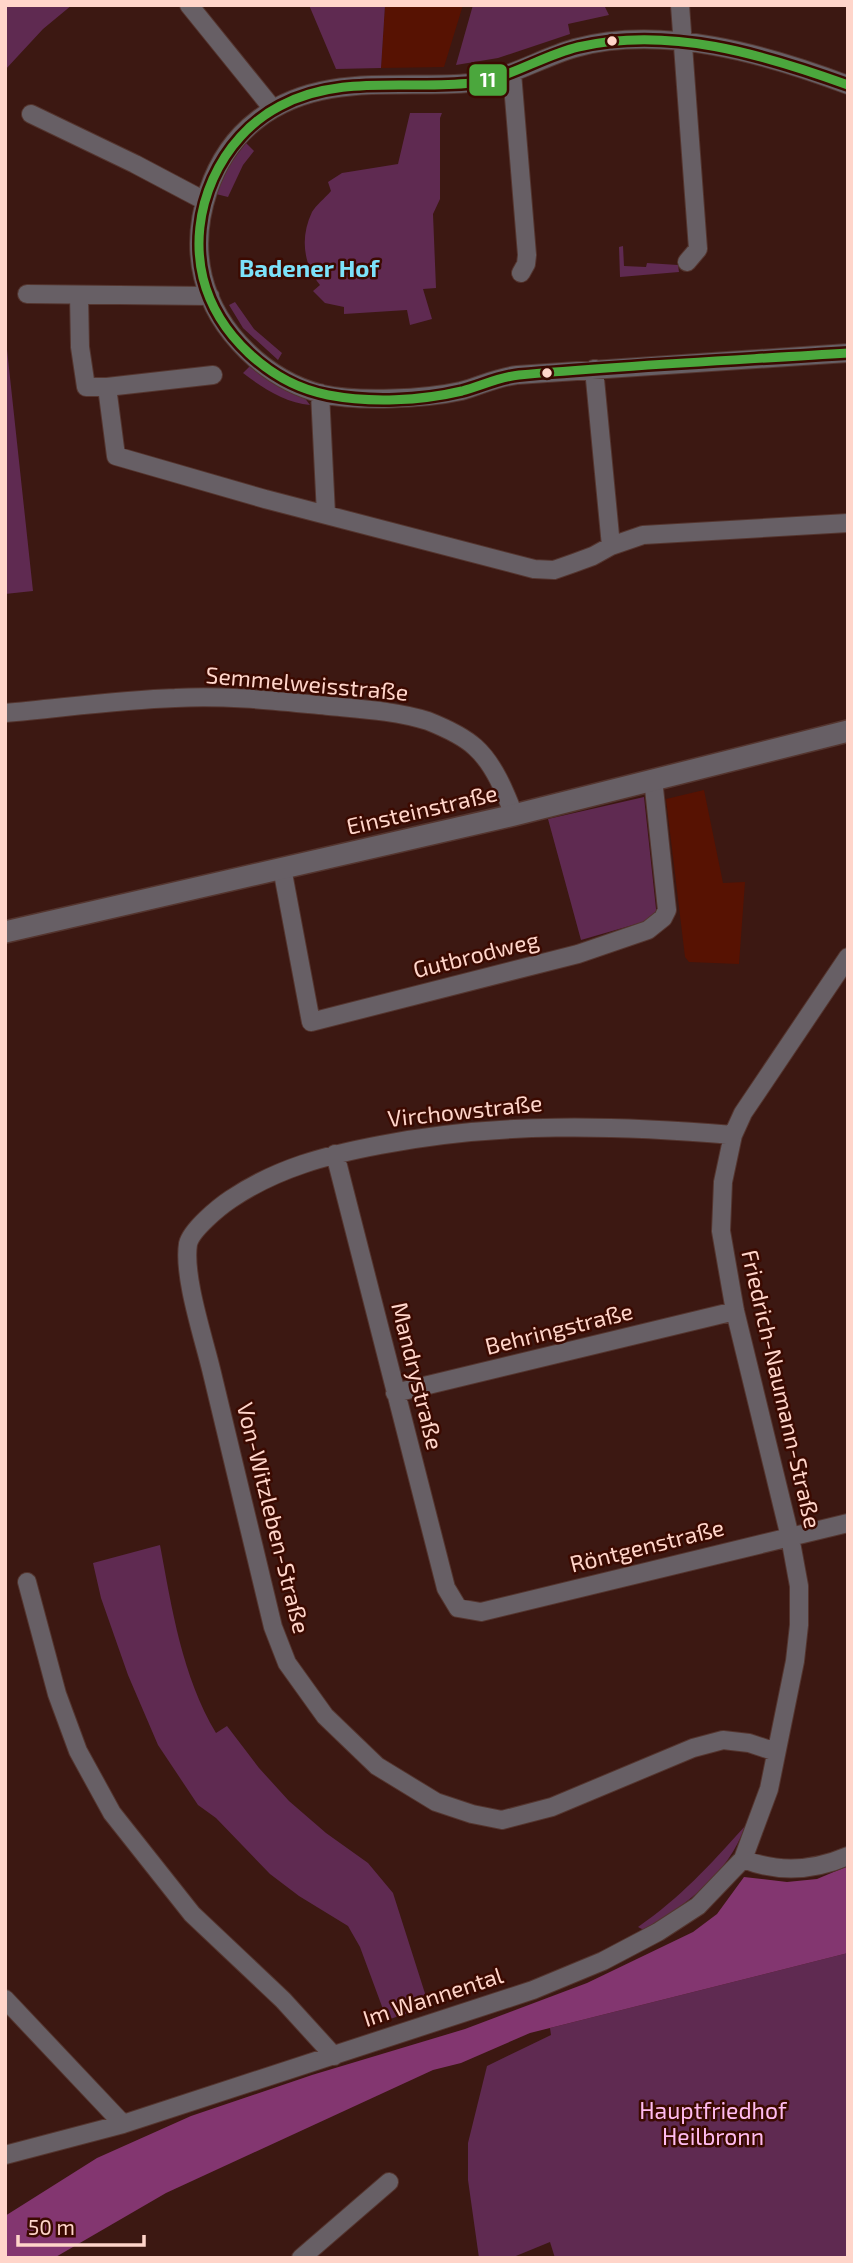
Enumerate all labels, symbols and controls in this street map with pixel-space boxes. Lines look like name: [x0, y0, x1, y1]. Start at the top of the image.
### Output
unlabelled marker: [605, 34, 619, 48]
line badge: 11: [468, 63, 508, 97]
text: 11: [480, 68, 496, 91]
district label: Badener Hof: [239, 253, 380, 282]
unlabelled marker: [540, 366, 554, 380]
street label: Semmelweisstraße: [205, 660, 410, 706]
street label: Einsteinstraße: [344, 778, 500, 840]
street label: Gutbrodweg: [410, 925, 542, 983]
street label: Virchowstraße: [386, 1088, 544, 1132]
street label: Friedrich-Naumann-Straße: [736, 1247, 828, 1531]
street label: Behringstraße: [482, 1296, 636, 1360]
street label: Mandrystraße: [386, 1299, 450, 1452]
street label: Von-Witzleben-Straße: [232, 1399, 316, 1636]
street label: Röntgenstraße: [567, 1512, 727, 1578]
street label: Im Wannental: [359, 1960, 507, 2032]
park label: Hauptfriedhof Heilbronn: [639, 2096, 788, 2150]
scale bar: [18, 2204, 144, 2248]
text: 50 m: [28, 2214, 75, 2239]

